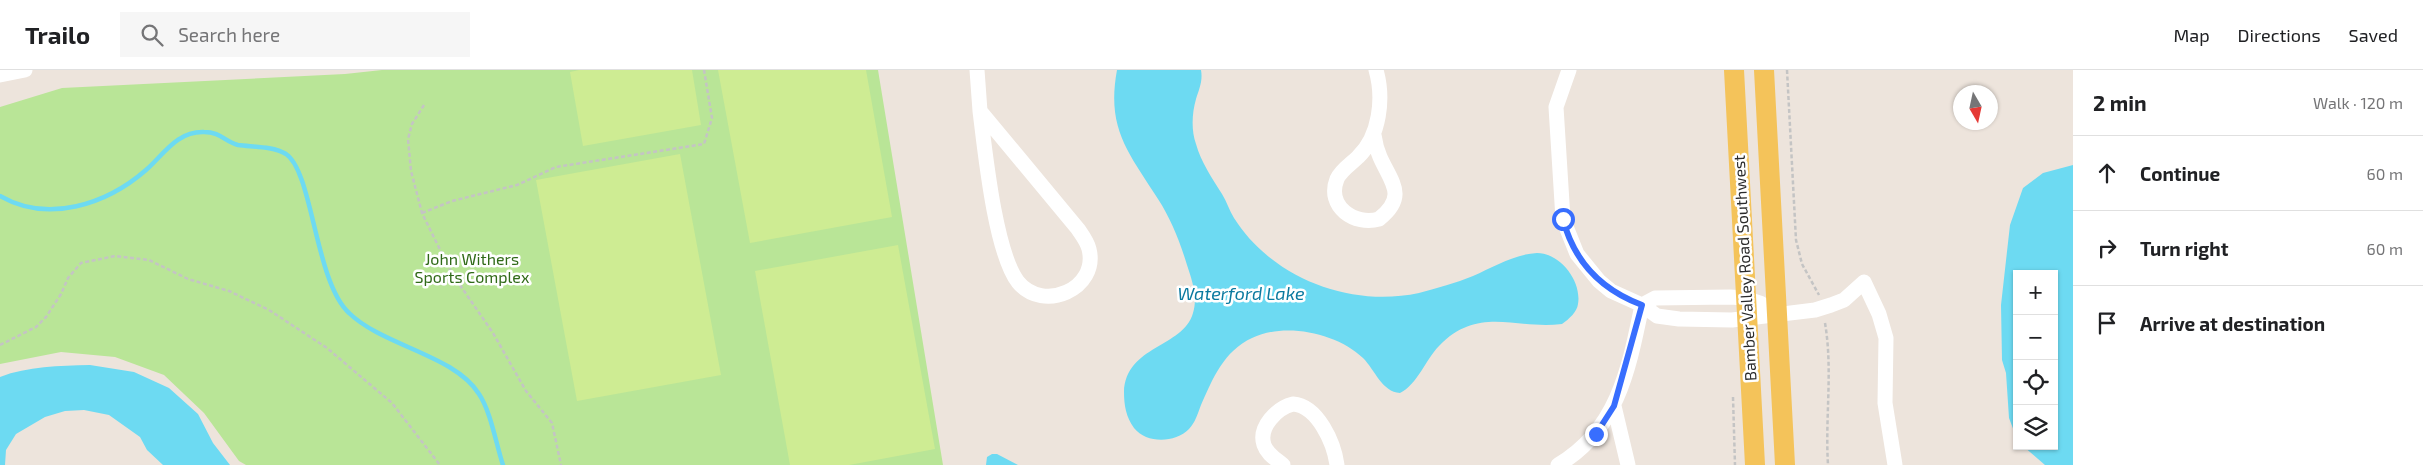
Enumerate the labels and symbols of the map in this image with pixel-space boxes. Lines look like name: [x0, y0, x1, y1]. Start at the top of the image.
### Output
north arrow: [1953, 85, 1998, 130]
street label: Bamber Valley Road Southwest: [1729, 154, 1759, 382]
route start: [1552, 208, 1575, 231]
park label: John Withers Sports Complex: [415, 249, 530, 286]
water label: Waterford Lake: [1177, 282, 1305, 304]
route end: [1585, 423, 1608, 446]

